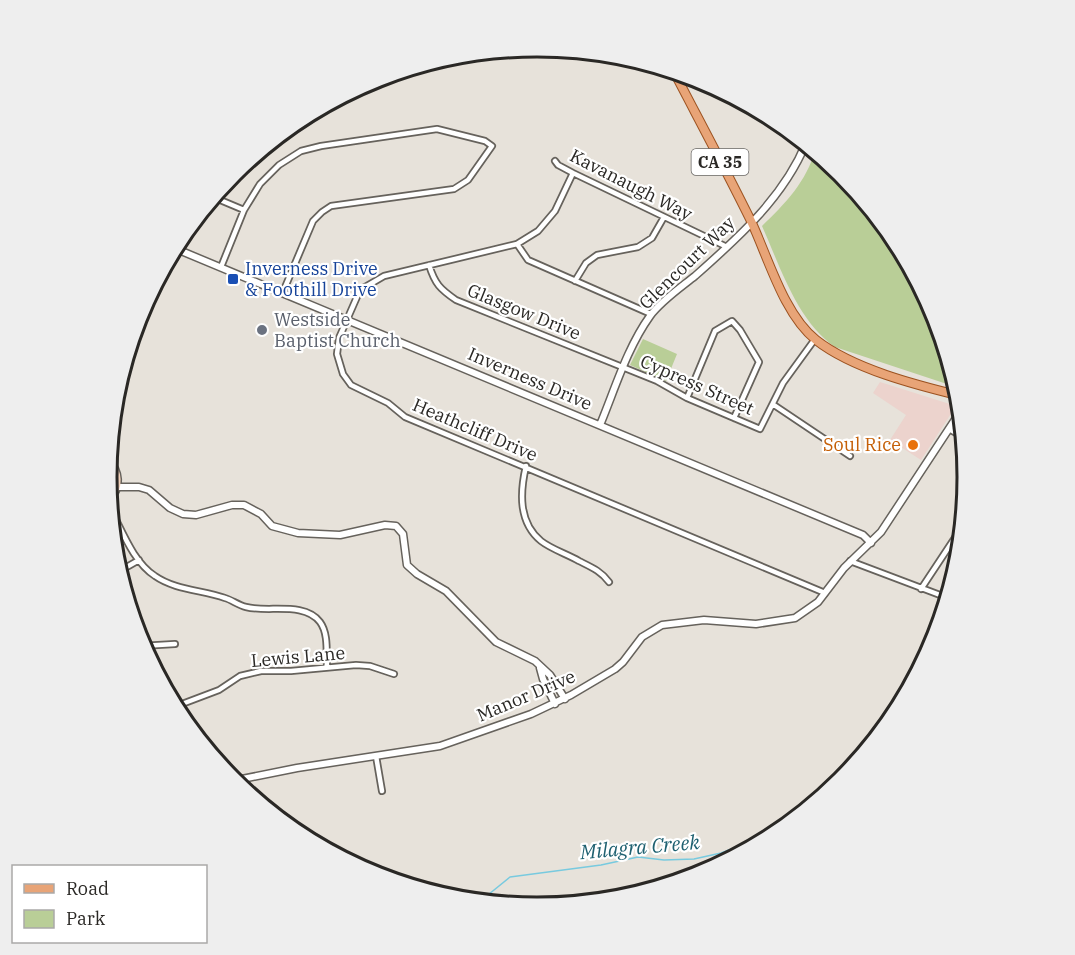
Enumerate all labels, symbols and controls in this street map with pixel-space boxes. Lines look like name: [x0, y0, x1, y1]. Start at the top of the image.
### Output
street label: Kavanaugh Way: [566, 144, 697, 225]
road number: CA 35: [692, 149, 748, 175]
street label: Glencourt Way: [634, 211, 740, 314]
place label: Inverness Drive & Foothill Drive: [245, 257, 378, 301]
marker: Inverness Drive & Foothill Drive: [226, 272, 240, 286]
street label: Glasgow Drive: [464, 278, 584, 345]
place label: Westside Baptist Church: [274, 308, 401, 352]
marker: Westside Baptist Church: [255, 323, 269, 337]
street label: Inverness Drive: [465, 342, 596, 415]
street label: Cypress Street: [637, 349, 758, 420]
street label: Heathcliff Drive: [409, 393, 541, 466]
place label: Soul Rice: [823, 433, 901, 456]
marker: Soul Rice: [906, 438, 920, 452]
street label: Lewis Lane: [250, 641, 346, 672]
street label: Manor Drive: [473, 664, 579, 727]
water label: Milagra Creek: [578, 828, 701, 865]
legend: [12, 865, 207, 943]
text: Road: [66, 877, 109, 900]
text: Park: [66, 907, 106, 930]

